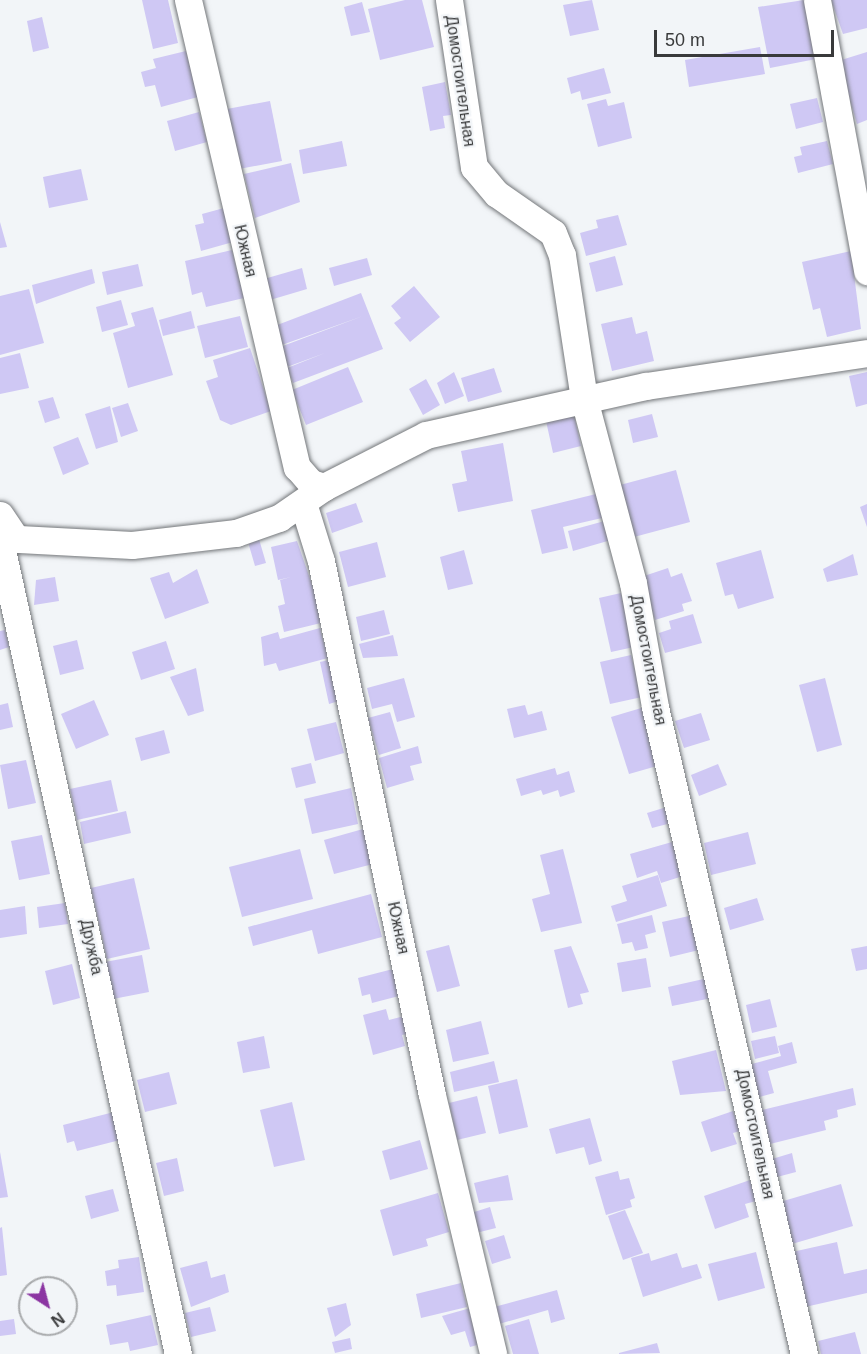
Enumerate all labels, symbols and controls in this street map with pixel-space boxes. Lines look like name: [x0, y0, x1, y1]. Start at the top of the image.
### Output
street label: Домостоительная: [441, 14, 479, 148]
scale bar: [657, 18, 837, 56]
text: 50 m: [665, 30, 705, 50]
street label: Южная: [230, 223, 260, 279]
street label: Домостоительная: [626, 593, 670, 727]
street label: Южная: [383, 900, 413, 956]
street label: Дружба: [76, 917, 106, 977]
street label: Домостоительная: [732, 1067, 778, 1201]
north arrow: [18, 1276, 78, 1336]
text: N: [48, 1309, 67, 1330]

